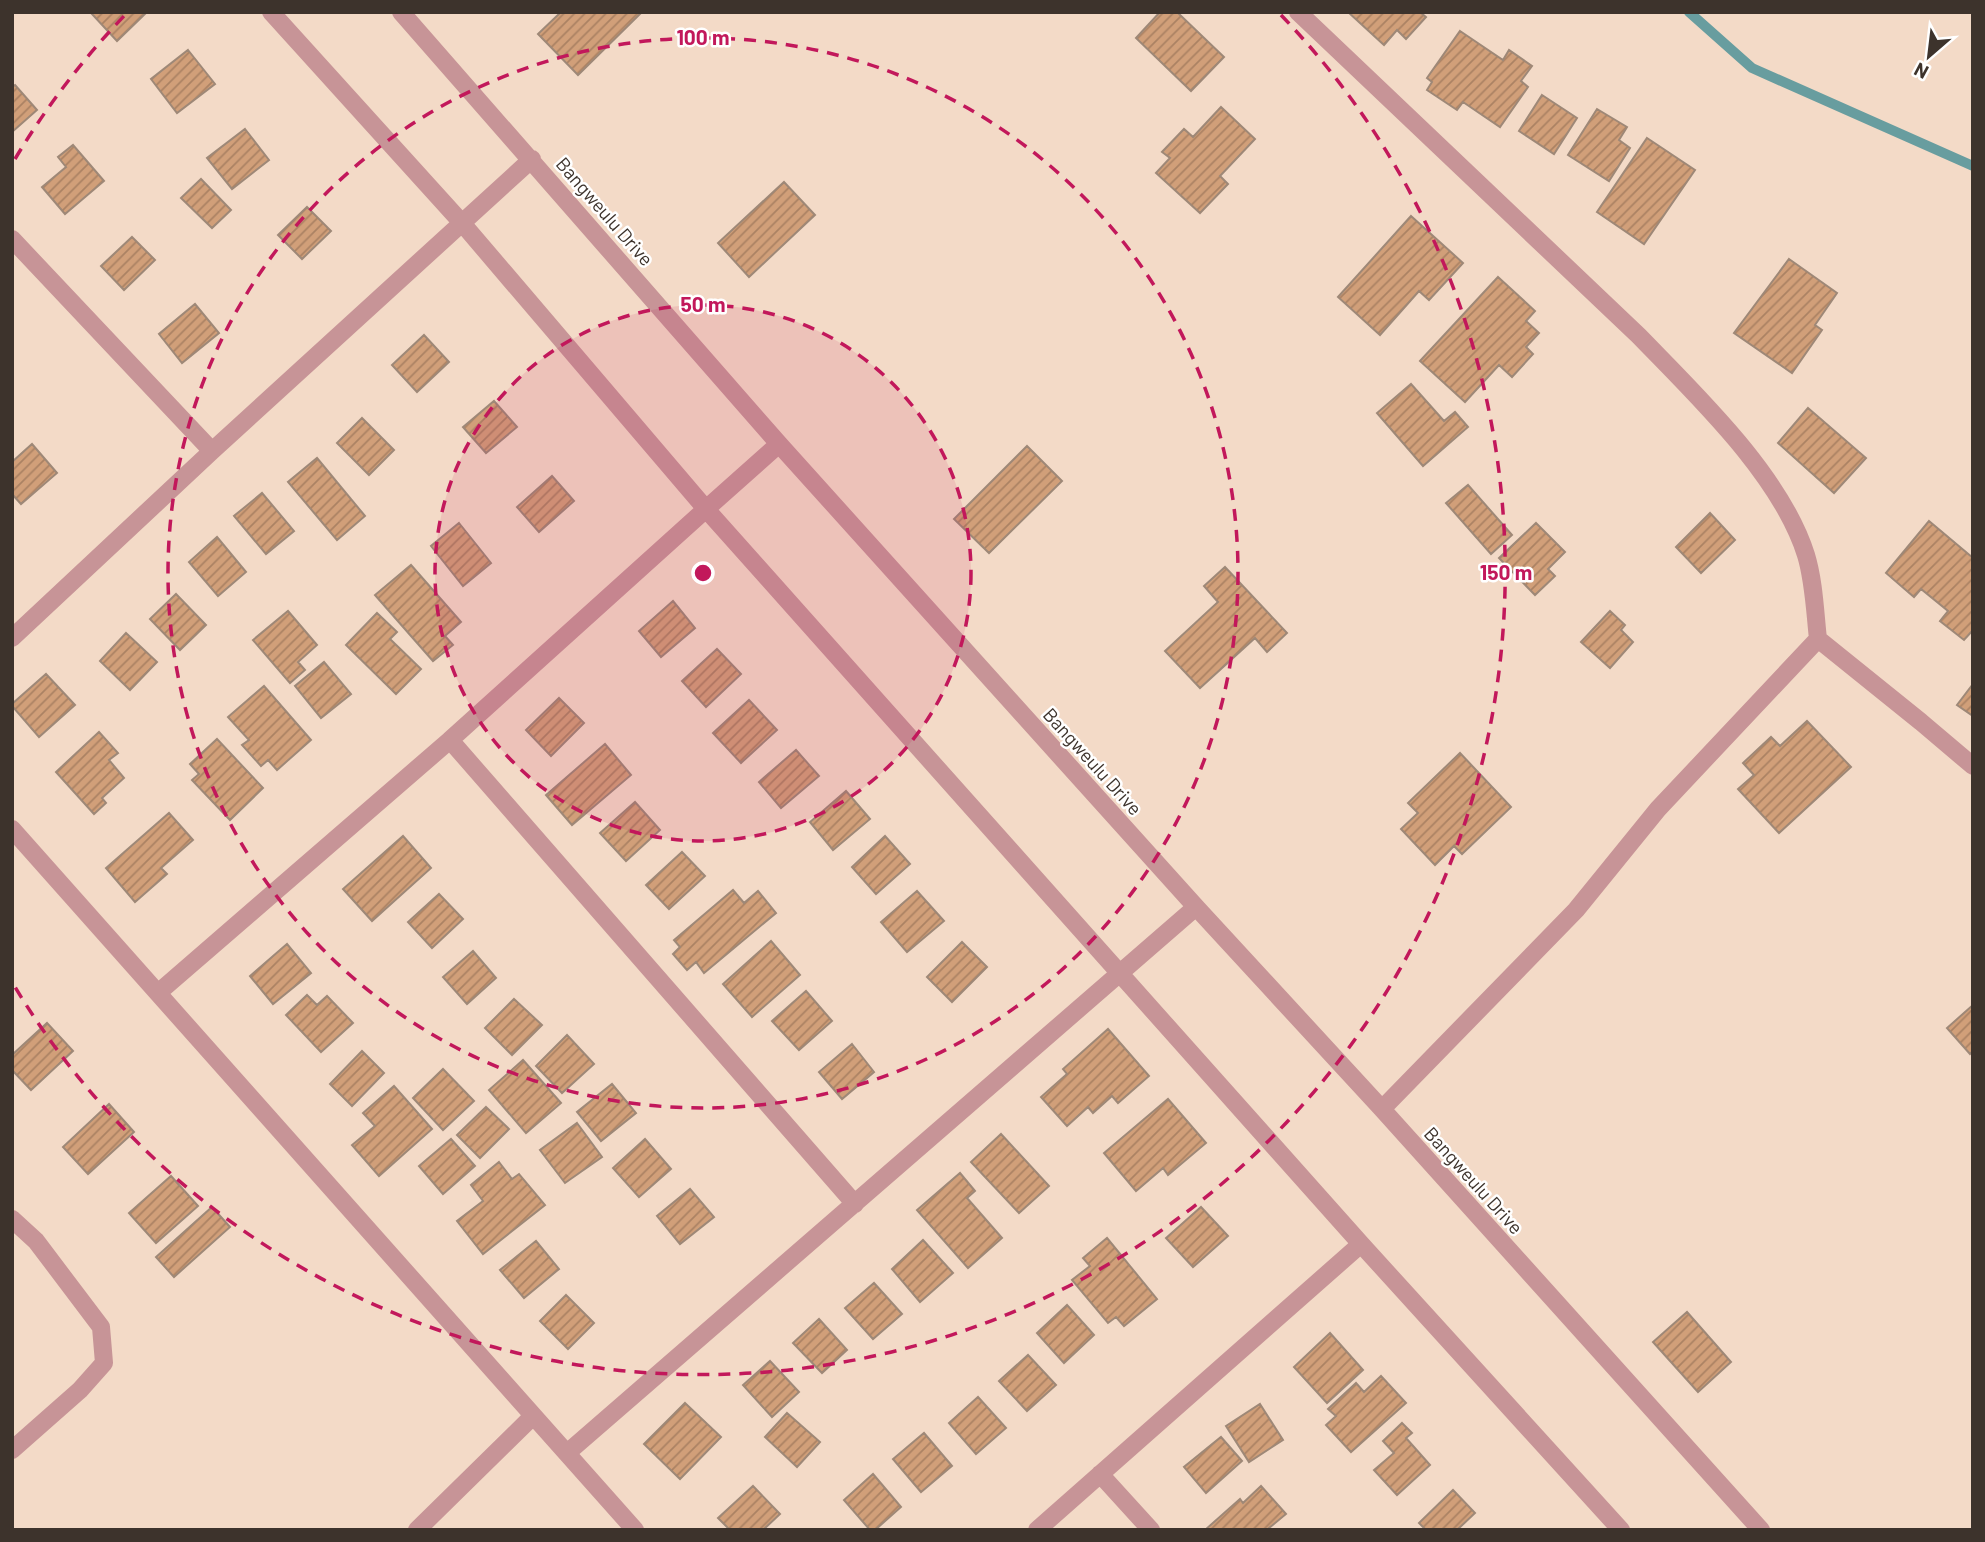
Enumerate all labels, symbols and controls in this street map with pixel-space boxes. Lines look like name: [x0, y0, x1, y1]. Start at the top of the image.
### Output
north arrow: [1894, 21, 1964, 91]
text: 100 m: [676, 24, 730, 49]
text: N: [1910, 58, 1932, 85]
street label: Bangweulu Drive: [552, 152, 658, 270]
text: 50 m: [680, 291, 726, 316]
text: 150 m: [1480, 559, 1532, 584]
centre of rings: [691, 561, 715, 585]
street label: Bangweulu Drive: [1039, 703, 1147, 819]
street label: Bangweulu Drive: [1420, 1122, 1528, 1238]

